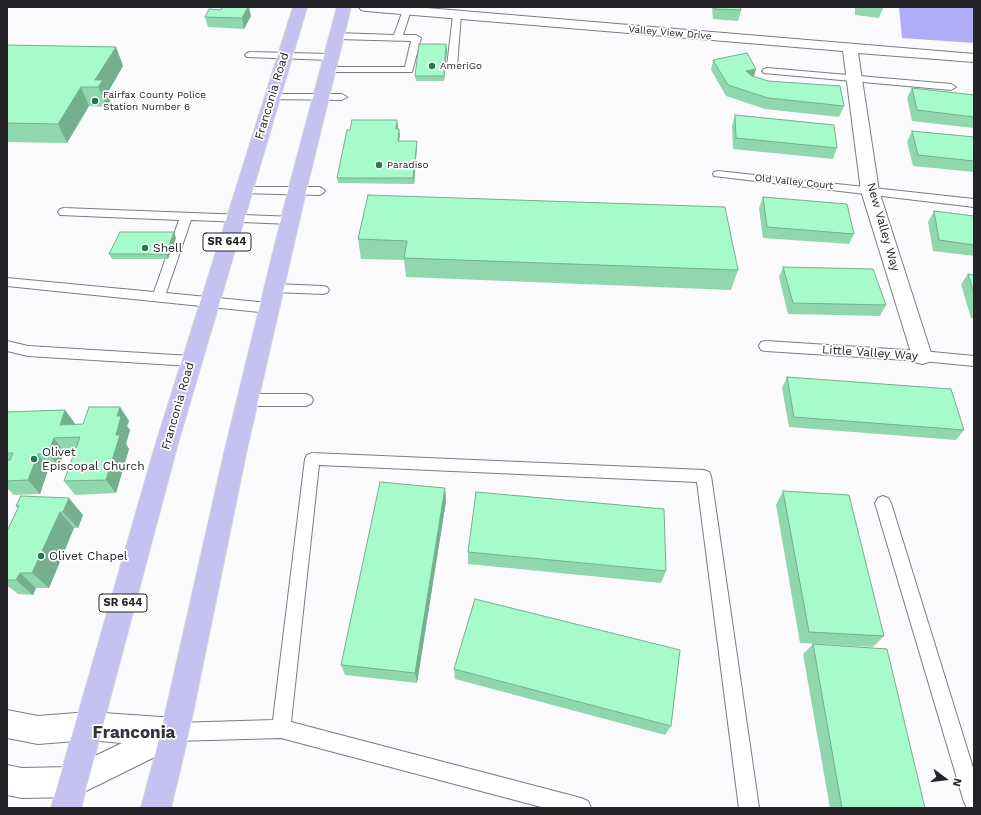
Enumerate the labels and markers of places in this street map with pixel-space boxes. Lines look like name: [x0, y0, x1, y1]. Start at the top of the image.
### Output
place label: AmeriGo: [440, 60, 482, 72]
marker: AmeriGo: [427, 61, 437, 71]
place label: Fairfax County Police Station Number 6: [103, 89, 206, 112]
marker: Fairfax County Police Station Number 6: [90, 96, 100, 106]
place label: Paradiso: [387, 159, 429, 171]
marker: Paradiso: [374, 160, 384, 170]
place label: Shell: [153, 241, 182, 255]
marker: Shell: [140, 243, 150, 253]
place label: Olivet Episcopal Church: [42, 445, 145, 473]
marker: Olivet Episcopal Church: [29, 454, 39, 464]
place label: Olivet Chapel: [49, 549, 128, 563]
marker: Olivet Chapel: [36, 551, 46, 561]

